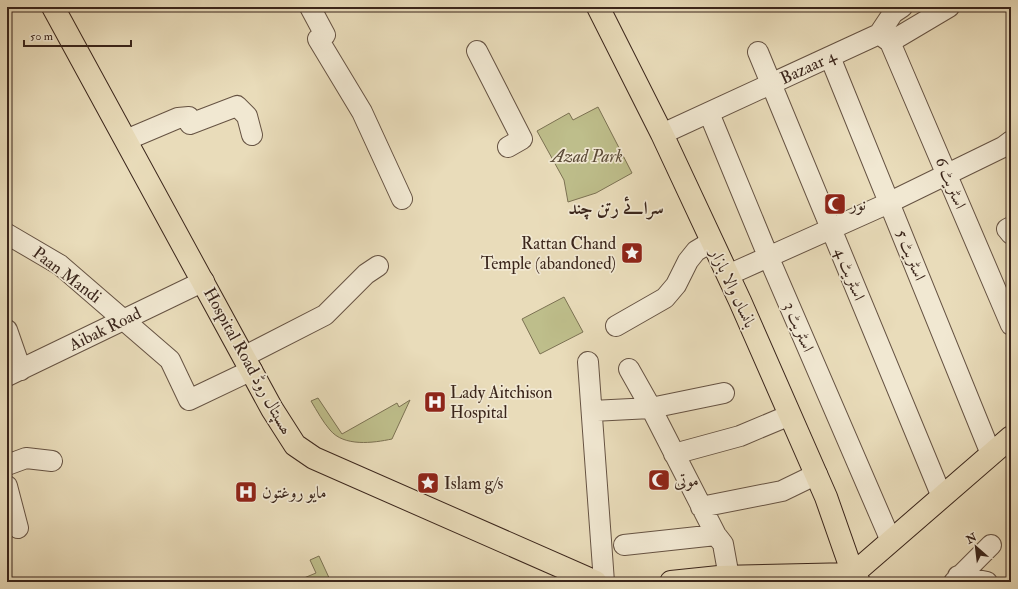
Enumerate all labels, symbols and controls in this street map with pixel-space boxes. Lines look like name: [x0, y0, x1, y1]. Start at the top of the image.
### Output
scale bar: [24, 22, 131, 48]
text: 50 m: [30, 29, 54, 44]
street label: Bazaar 4: [777, 45, 840, 89]
park label: Azad Park: [549, 146, 623, 167]
street label: اسٹریٹ 6: [931, 154, 971, 212]
mosque icon: نور: [822, 191, 848, 217]
place label: نور: [848, 194, 866, 215]
district label: سرائے رتن چند: [568, 196, 664, 220]
street label: اسٹریٹ 5: [891, 226, 931, 284]
place label: Rattan Chand Temple (abandoned): [481, 233, 617, 275]
place icon: Rattan Chand Temple (abandoned): [619, 240, 645, 266]
street label: Paan Mandi: [28, 242, 106, 308]
street label: بانساں والا بازار: [705, 243, 761, 331]
street label: اسٹریٹ 4: [830, 245, 870, 304]
street label: Hospital Road ھسپتال روڈ: [198, 284, 297, 439]
street label: اسٹریٹ 3: [779, 299, 819, 355]
street label: Aibak Road: [65, 302, 145, 356]
place label: Lady Aitchison Hospital: [450, 382, 553, 424]
hospital icon: Lady Aitchison Hospital: [422, 389, 448, 415]
mosque icon: موتی: [646, 467, 672, 493]
place icon: Islam g/s: [415, 470, 441, 496]
place label: موتی: [674, 470, 699, 491]
place label: Islam g/s: [444, 473, 504, 494]
hospital icon: مایو روغتون: [233, 479, 259, 505]
place label: مایو روغتون: [262, 482, 327, 503]
north arrow: [956, 527, 996, 567]
text: N: [963, 530, 980, 547]

